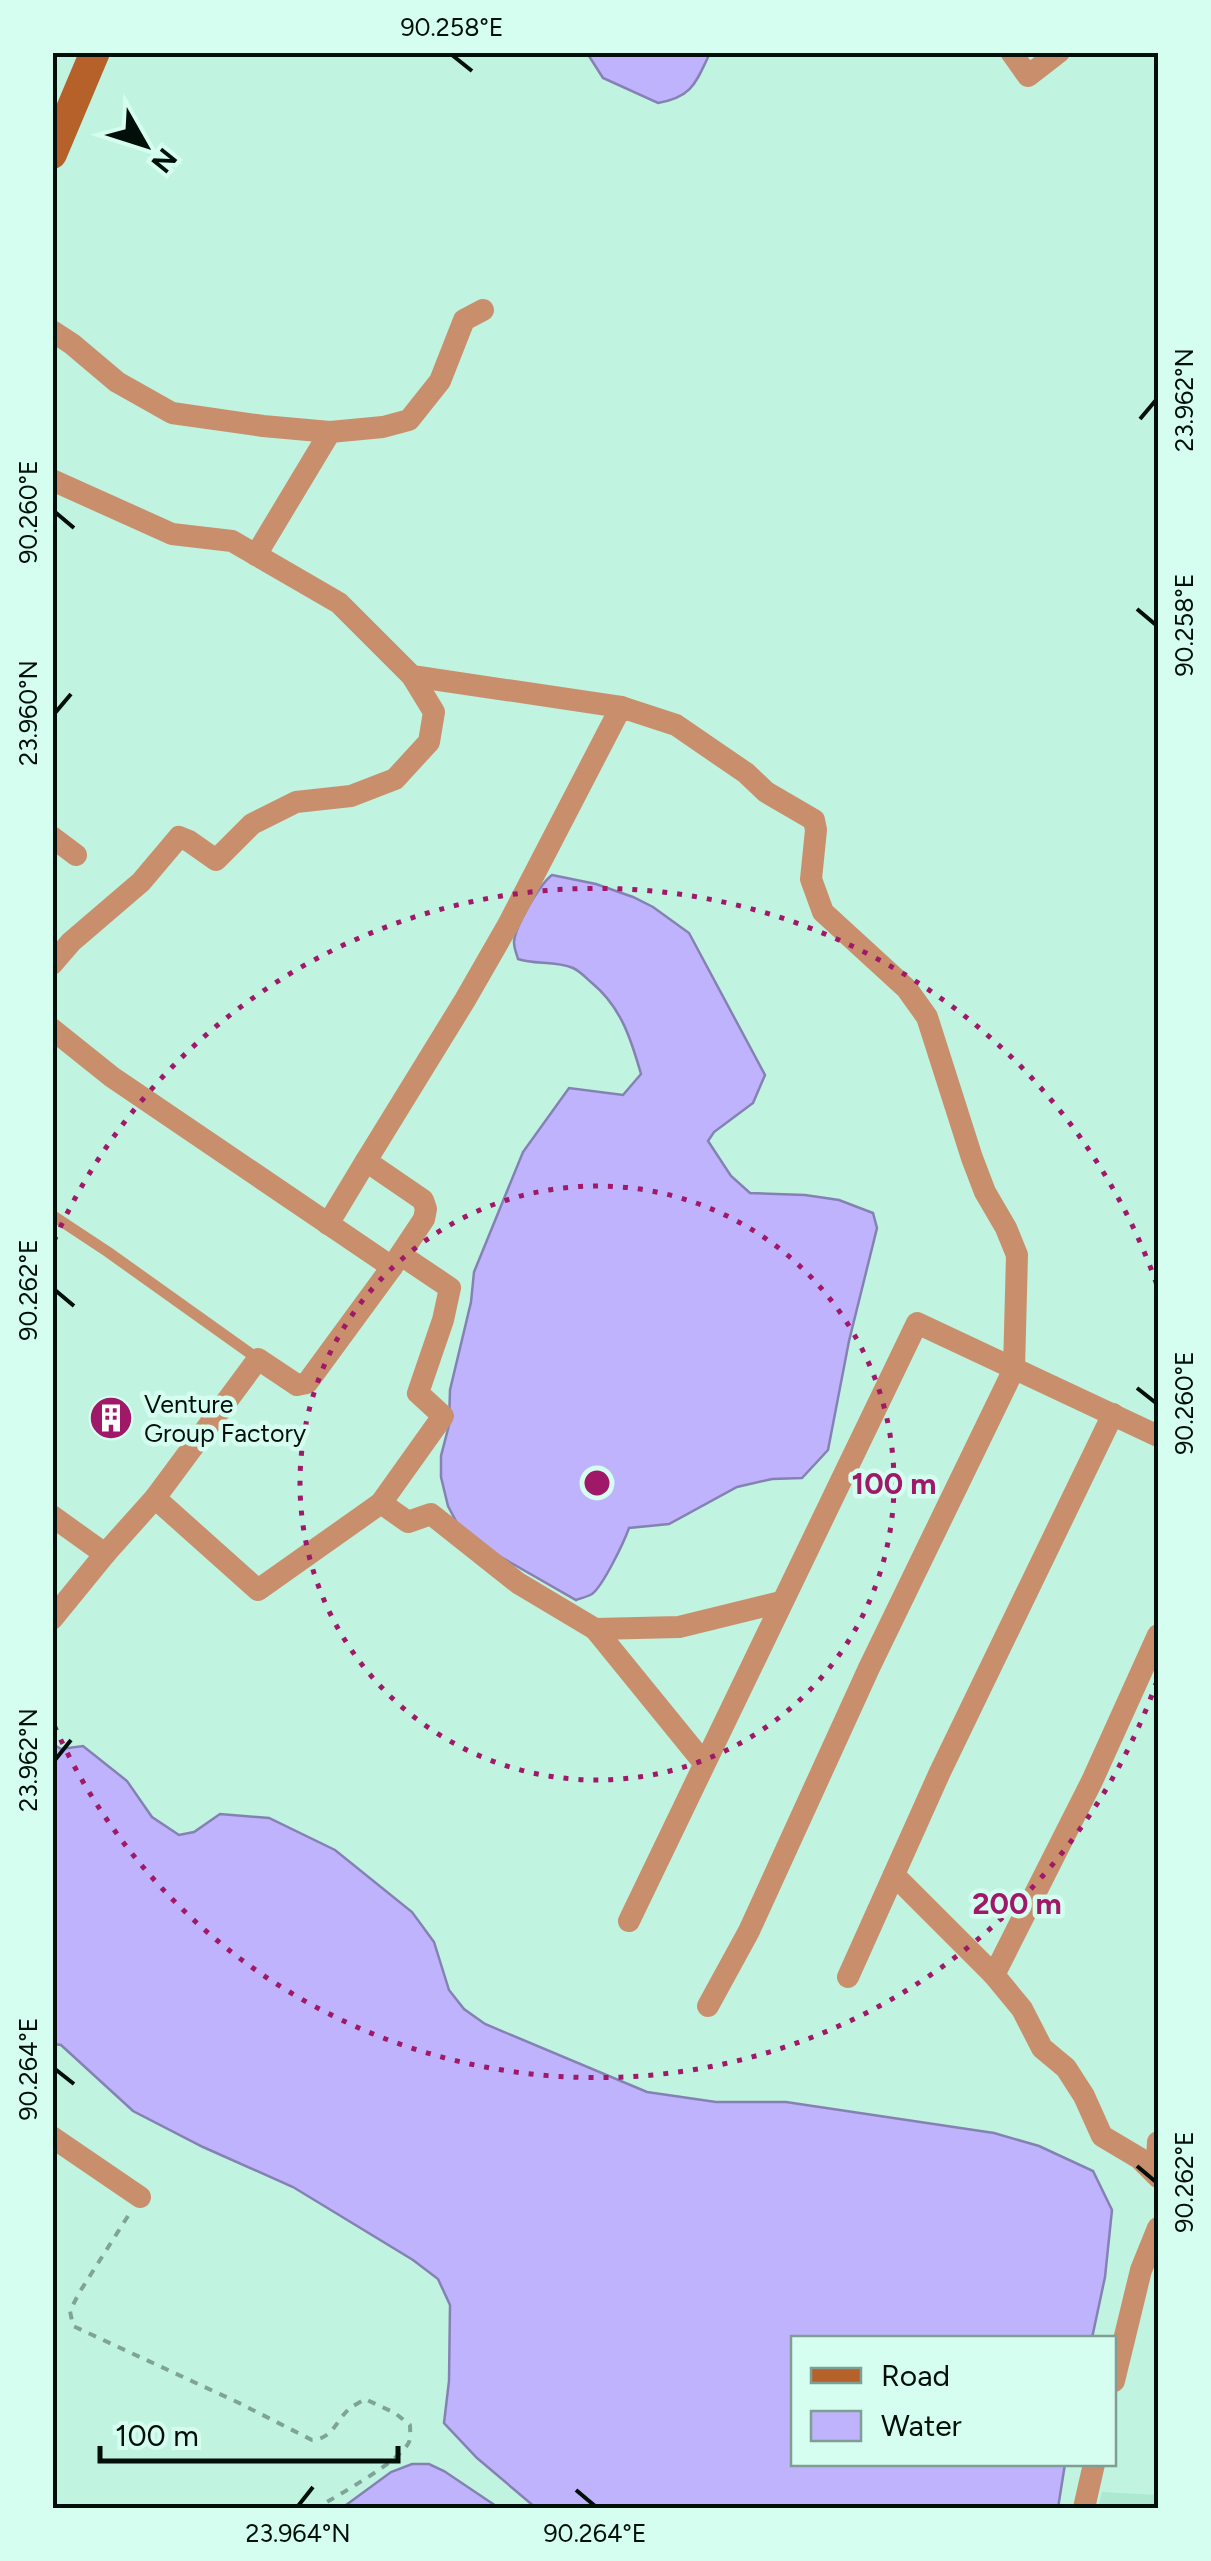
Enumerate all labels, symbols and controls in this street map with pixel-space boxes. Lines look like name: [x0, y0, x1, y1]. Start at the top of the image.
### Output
text: 90.258°E: [400, 12, 504, 42]
north arrow: [95, 95, 195, 195]
text: N: [144, 142, 184, 180]
text: 23.962°N: [1169, 348, 1199, 452]
text: 90.260°E: [13, 460, 43, 564]
text: 90.258°E: [1169, 573, 1199, 677]
text: 23.960°N: [13, 660, 43, 766]
text: 90.262°E: [13, 1239, 43, 1341]
text: 90.260°E: [1169, 1351, 1199, 1455]
place label: Venture Group Factory: [144, 1389, 306, 1448]
building icon: Venture Group Factory: [88, 1395, 134, 1441]
centre of rings: [579, 1465, 615, 1501]
text: 100 m: [852, 1465, 936, 1502]
text: 23.962°N: [13, 1708, 43, 1812]
text: 200 m: [972, 1885, 1062, 1922]
text: 90.264°E: [13, 2017, 43, 2121]
text: 90.262°E: [1169, 2131, 1199, 2233]
legend: [791, 2336, 1116, 2466]
text: Road: [881, 2357, 950, 2394]
scale bar: [100, 2401, 398, 2463]
text: Water: [881, 2407, 962, 2444]
text: 100 m: [115, 2417, 199, 2454]
text: 23.964°N: [245, 2518, 351, 2548]
text: 90.264°E: [543, 2518, 647, 2548]

